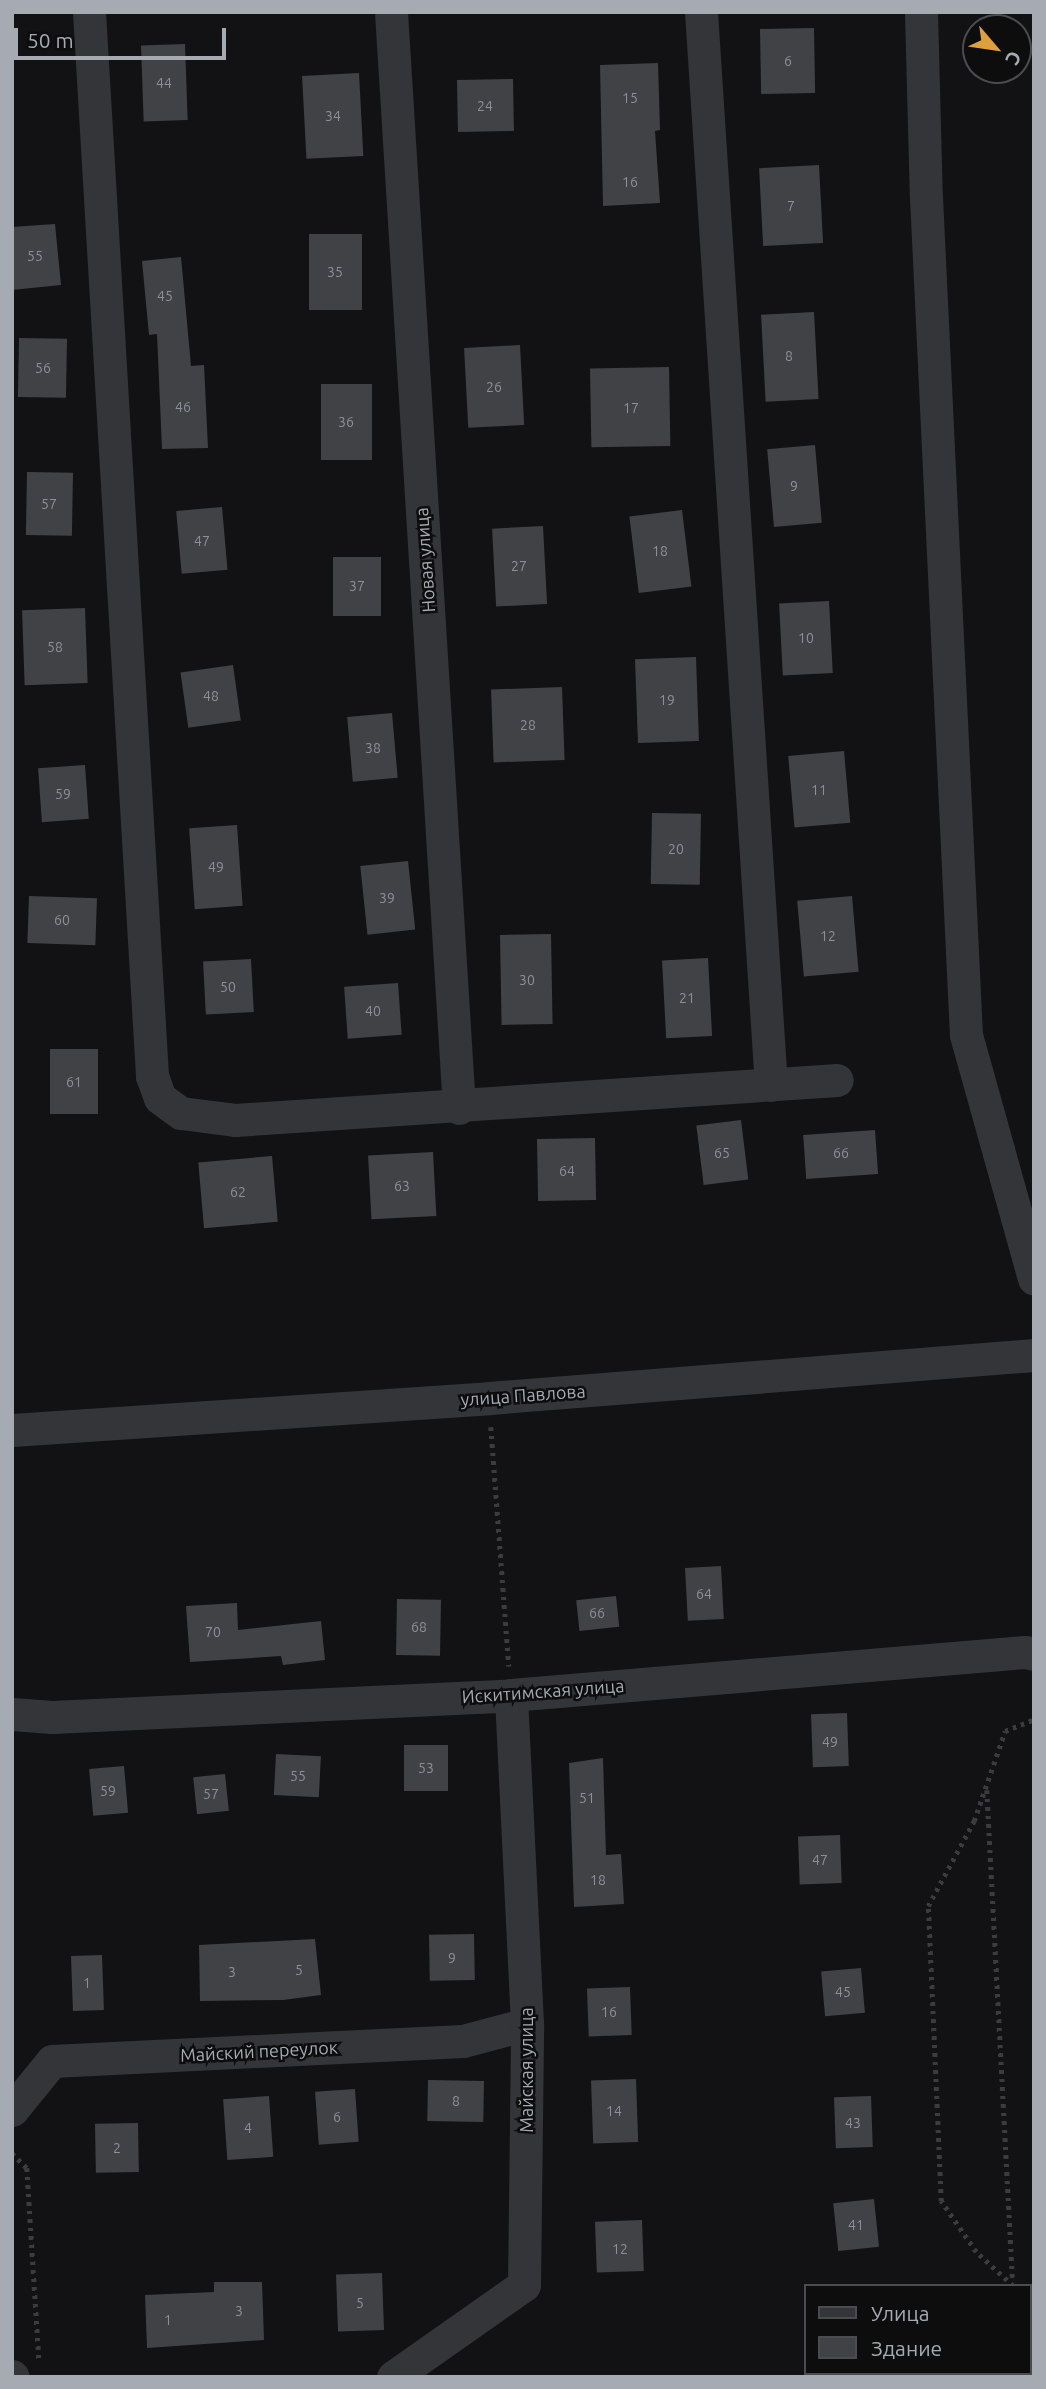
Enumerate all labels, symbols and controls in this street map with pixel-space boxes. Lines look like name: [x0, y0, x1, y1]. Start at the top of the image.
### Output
scale bar: [18, 14, 229, 58]
north arrow: [962, 14, 1032, 84]
text: 50 m: [27, 28, 74, 52]
text: С: [1001, 48, 1026, 69]
house number: 6: [784, 53, 792, 69]
house number: 44: [156, 75, 172, 91]
house number: 15: [622, 90, 638, 106]
house number: 24: [477, 98, 493, 114]
house number: 34: [325, 108, 341, 124]
house number: 16: [622, 174, 638, 190]
house number: 7: [787, 198, 795, 214]
house number: 55: [27, 248, 43, 264]
house number: 35: [327, 264, 343, 280]
house number: 45: [157, 288, 173, 304]
house number: 8: [785, 348, 793, 364]
house number: 56: [35, 360, 51, 376]
house number: 26: [486, 379, 502, 395]
house number: 46: [175, 399, 191, 415]
house number: 17: [623, 400, 639, 416]
house number: 36: [338, 414, 354, 430]
house number: 9: [790, 478, 798, 494]
house number: 57: [41, 496, 57, 512]
street label: Новая улица: [411, 507, 439, 613]
house number: 47: [194, 533, 210, 549]
house number: 18: [652, 543, 668, 559]
house number: 27: [511, 558, 527, 574]
house number: 37: [349, 578, 365, 594]
house number: 10: [798, 630, 814, 646]
house number: 58: [47, 639, 63, 655]
house number: 48: [203, 688, 219, 704]
house number: 19: [659, 692, 675, 708]
house number: 28: [520, 717, 536, 733]
house number: 38: [365, 740, 381, 756]
house number: 11: [811, 782, 827, 798]
house number: 59: [55, 786, 71, 802]
house number: 20: [668, 841, 684, 857]
house number: 49: [208, 859, 224, 875]
house number: 39: [379, 890, 395, 906]
house number: 60: [54, 912, 70, 928]
house number: 12: [820, 928, 836, 944]
house number: 30: [519, 972, 535, 988]
house number: 50: [220, 979, 236, 995]
house number: 21: [679, 990, 695, 1006]
house number: 40: [365, 1003, 381, 1019]
house number: 61: [66, 1074, 82, 1090]
house number: 65: [714, 1145, 730, 1161]
house number: 66: [833, 1145, 849, 1161]
house number: 64: [559, 1163, 575, 1179]
house number: 63: [394, 1178, 410, 1194]
house number: 62: [230, 1184, 246, 1200]
street label: улица Павлова: [460, 1380, 586, 1410]
house number: 64: [696, 1586, 712, 1602]
house number: 66: [589, 1605, 605, 1621]
house number: 68: [411, 1619, 427, 1635]
house number: 70: [205, 1624, 221, 1640]
street label: Искитимская улица: [461, 1675, 625, 1707]
house number: 49: [822, 1734, 838, 1750]
house number: 53: [418, 1760, 434, 1776]
house number: 55: [290, 1768, 306, 1784]
house number: 59: [100, 1783, 116, 1799]
house number: 57: [203, 1786, 219, 1802]
house number: 51: [579, 1790, 595, 1806]
house number: 47: [812, 1852, 828, 1868]
house number: 18: [590, 1872, 606, 1888]
house number: 9: [448, 1950, 456, 1966]
house number: 5: [295, 1962, 303, 1978]
house number: 3: [228, 1964, 236, 1980]
house number: 1: [83, 1975, 91, 1991]
house number: 45: [835, 1984, 851, 2000]
house number: 16: [601, 2004, 617, 2020]
street label: Майская улица: [515, 2007, 537, 2133]
street label: Майский переулок: [180, 2036, 338, 2066]
house number: 8: [452, 2093, 460, 2109]
house number: 14: [606, 2103, 622, 2119]
house number: 6: [333, 2109, 341, 2125]
house number: 43: [845, 2115, 861, 2131]
house number: 4: [244, 2120, 252, 2136]
house number: 2: [113, 2140, 121, 2156]
house number: 41: [848, 2217, 864, 2233]
house number: 12: [612, 2241, 628, 2257]
legend: [804, 2284, 1032, 2375]
house number: 5: [356, 2295, 364, 2311]
text: Улица: [871, 2301, 929, 2325]
house number: 3: [235, 2303, 243, 2319]
house number: 1: [164, 2312, 172, 2328]
text: Здание: [871, 2336, 942, 2360]

